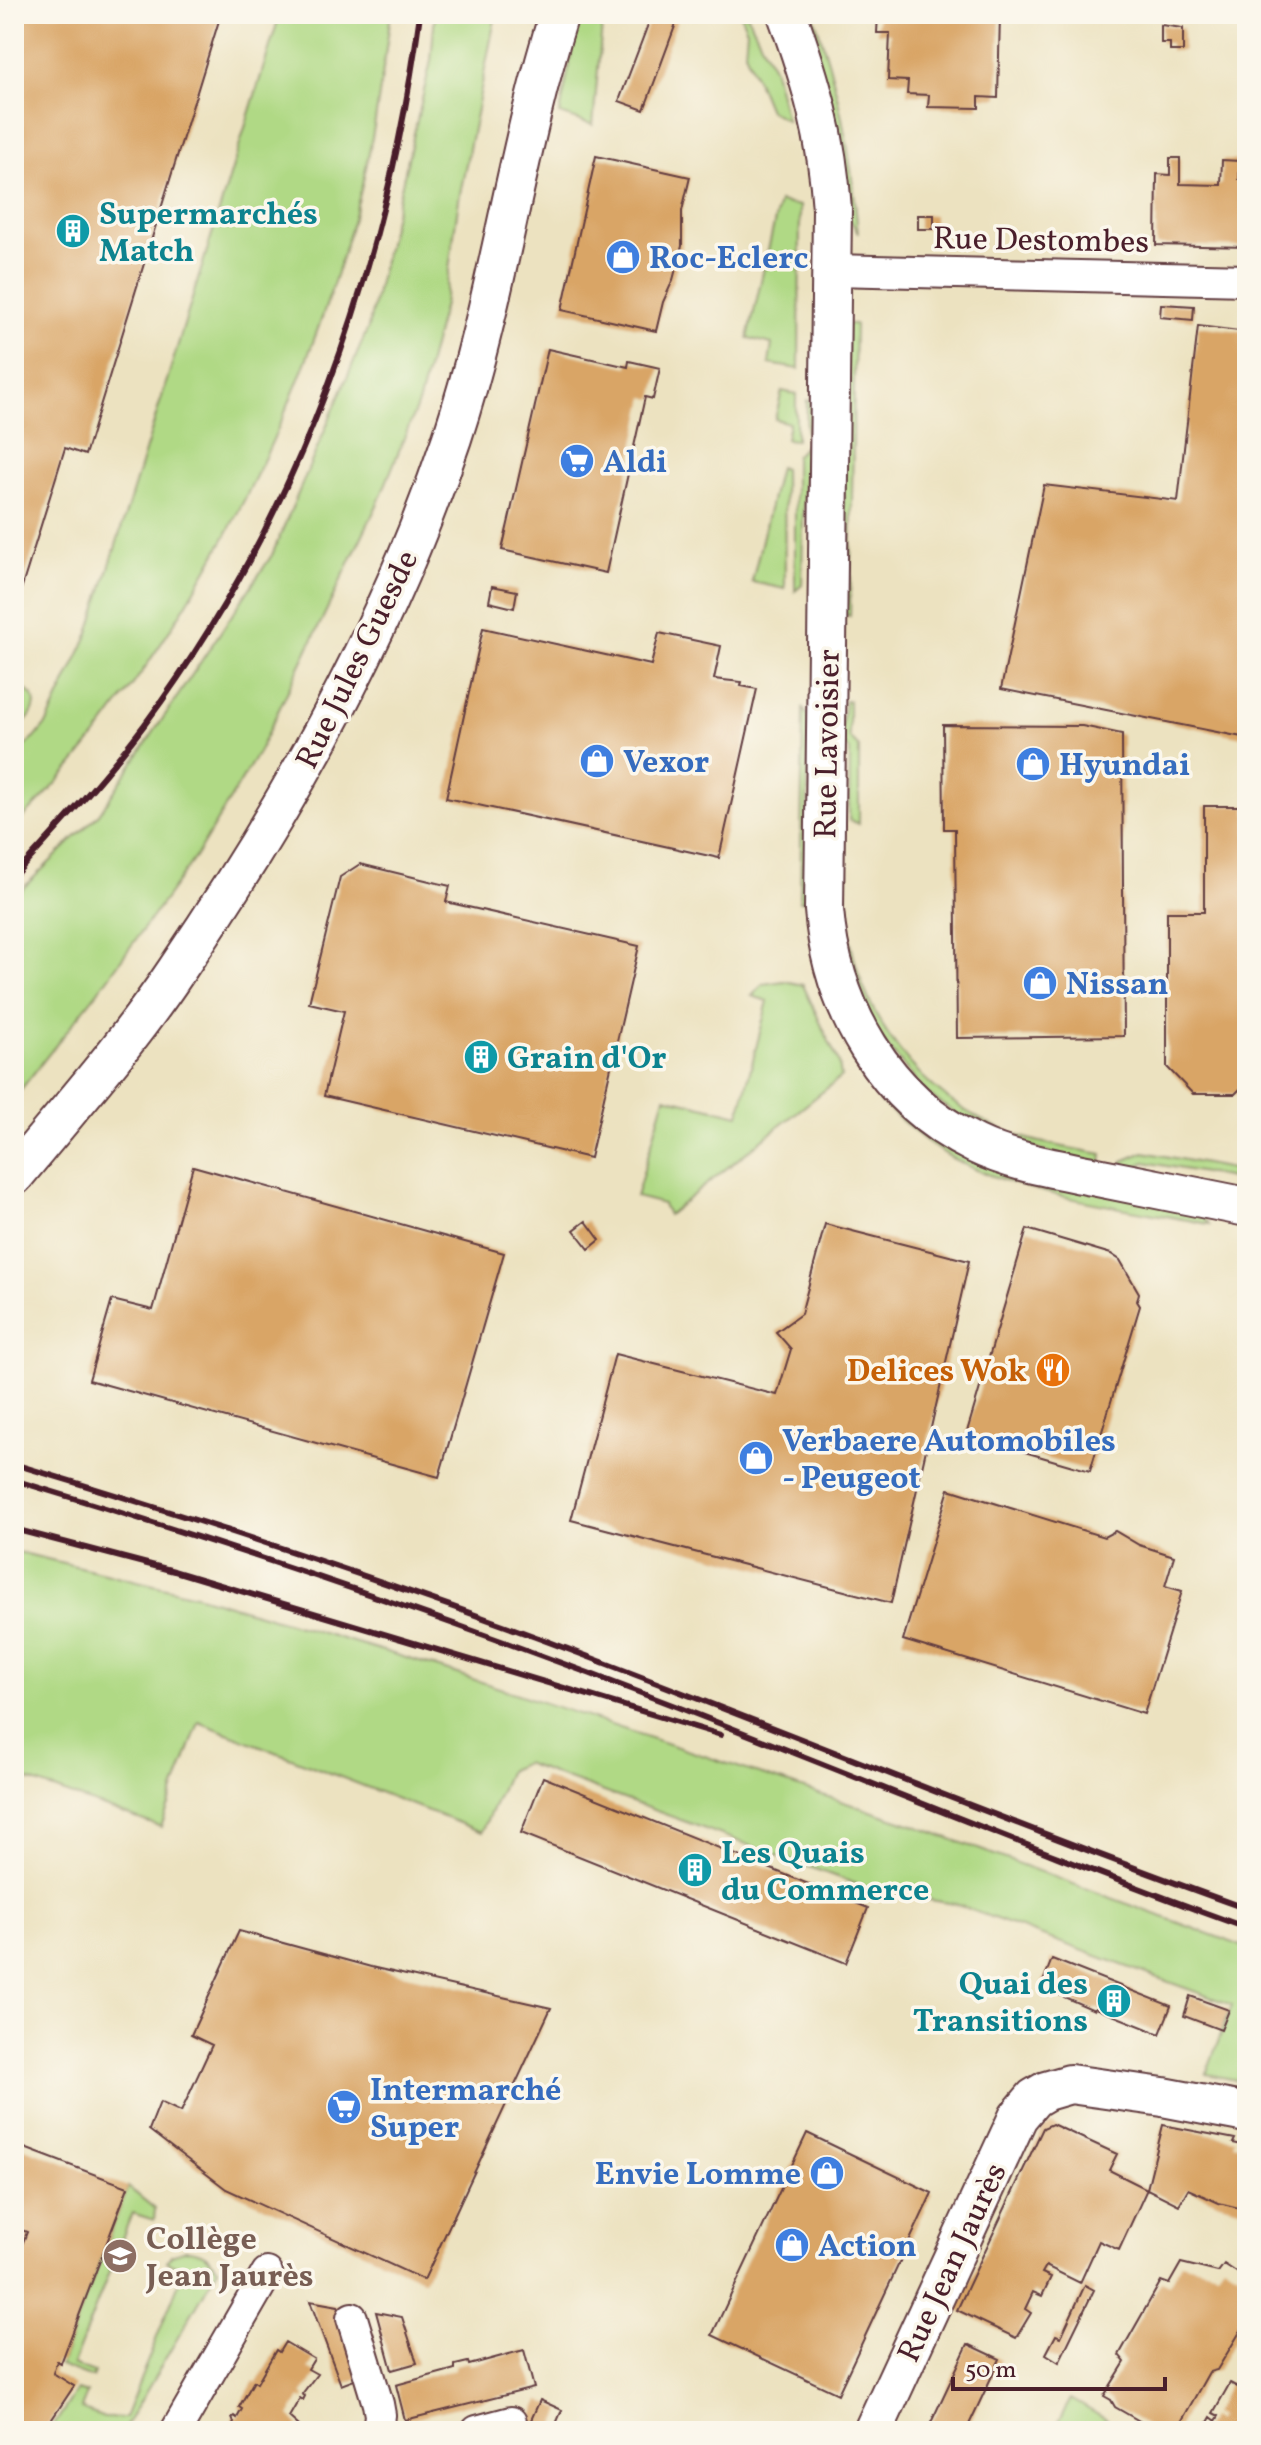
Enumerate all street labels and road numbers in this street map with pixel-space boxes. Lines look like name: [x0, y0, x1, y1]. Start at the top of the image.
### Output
street label: Rue Destombes: [932, 218, 1149, 266]
street label: Rue Jules Guesde: [287, 544, 431, 777]
street label: Rue Lavoisier: [805, 649, 853, 839]
street label: Rue Jean Jaurès: [888, 2156, 1019, 2370]

